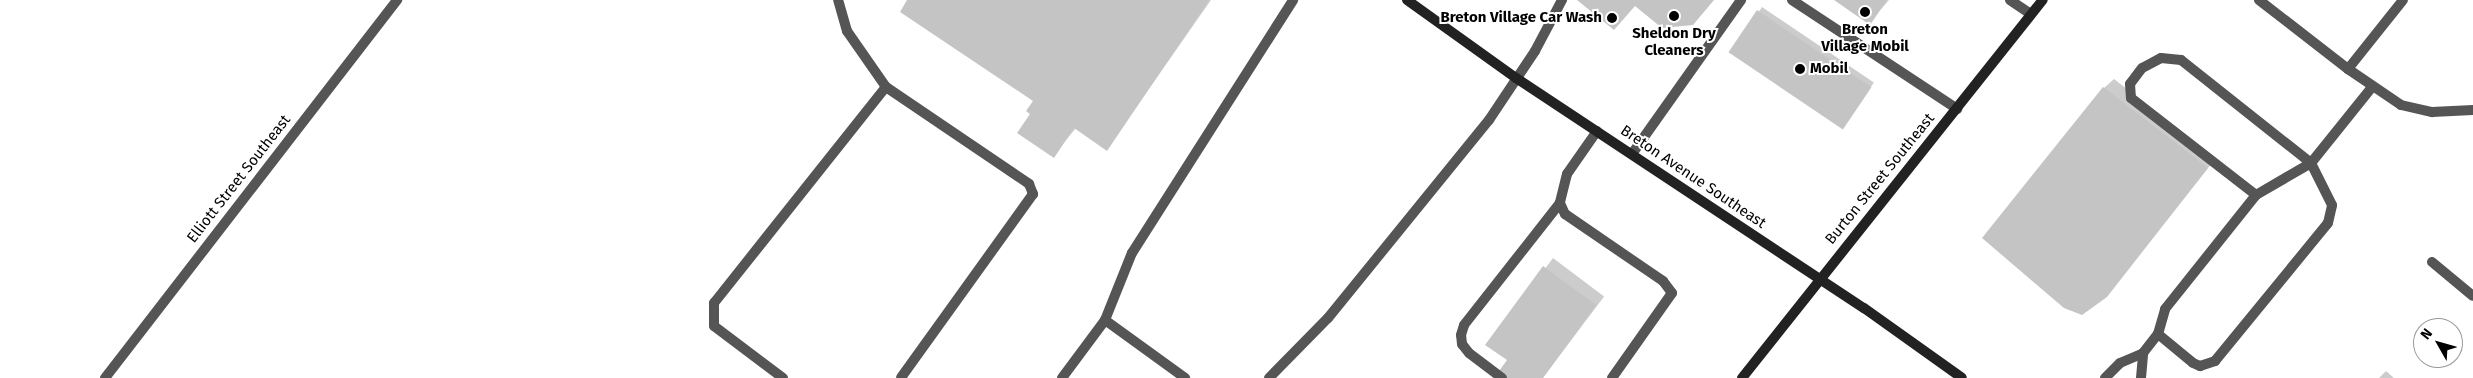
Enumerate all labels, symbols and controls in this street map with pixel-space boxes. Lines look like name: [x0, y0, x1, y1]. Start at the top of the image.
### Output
marker: Breton Village Mobil: [1859, 6, 1871, 18]
place label: Breton Village Car Wash: [1440, 9, 1602, 27]
marker: Sheldon Dry Cleaners: [1668, 10, 1680, 22]
marker: Breton Village Car Wash: [1606, 12, 1618, 24]
place label: Breton Village Mobil: [1821, 20, 1909, 55]
place label: Sheldon Dry Cleaners: [1632, 24, 1716, 59]
place label: Mobil: [1810, 60, 1848, 78]
marker: Mobil: [1794, 63, 1806, 75]
street label: Burton Street Southeast: [1822, 110, 1938, 248]
street label: Elliott Street Southeast: [183, 111, 295, 247]
street label: Breton Avenue Southeast: [1617, 122, 1769, 232]
north arrow: [2413, 318, 2463, 368]
text: N: [2417, 325, 2436, 343]

